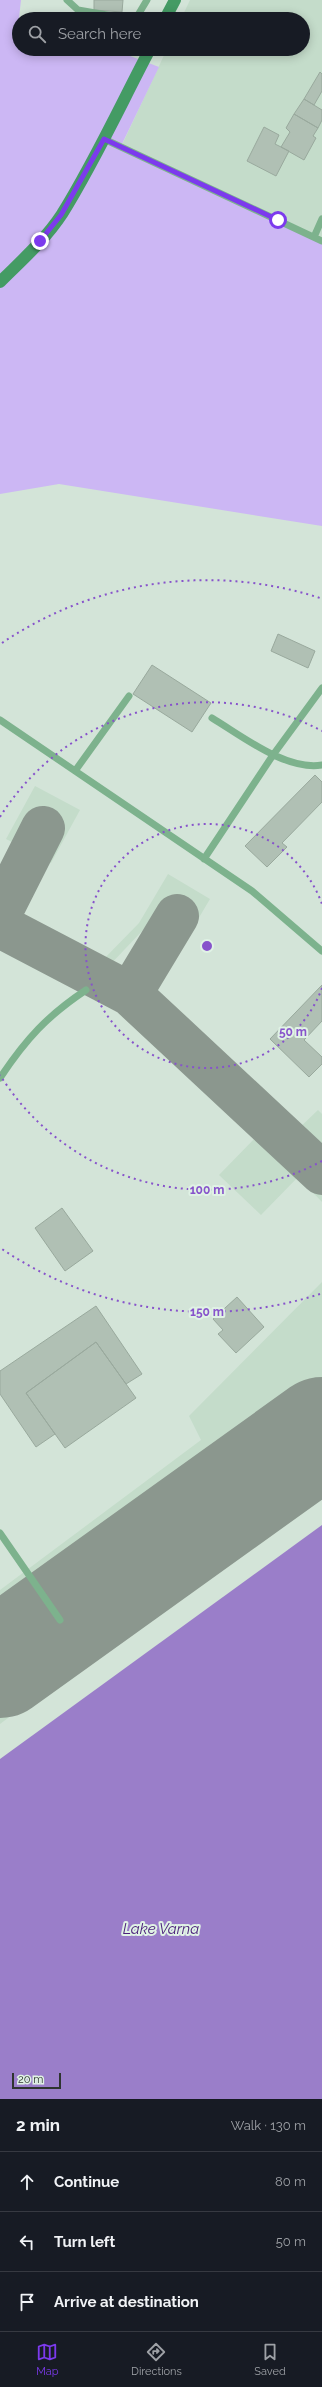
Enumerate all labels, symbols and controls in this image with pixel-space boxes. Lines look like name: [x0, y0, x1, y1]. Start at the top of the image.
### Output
search box: [12, 12, 310, 56]
icon: search: [26, 23, 48, 45]
text: Search here: [58, 25, 141, 43]
route start: [269, 211, 287, 229]
route end: [31, 232, 49, 250]
centre of rings: [200, 939, 214, 953]
text: 50 m: [279, 1025, 307, 1039]
text: 100 m: [190, 1183, 224, 1197]
text: 150 m: [190, 1305, 224, 1319]
water label: Lake Varna: [123, 1920, 199, 1938]
scale bar: [12, 2071, 61, 2090]
text: 20 m: [18, 2073, 43, 2086]
text: 2 min: [16, 2115, 60, 2135]
text: Walk · 130 m: [231, 2118, 306, 2133]
icon: ahead: [16, 2171, 38, 2193]
text: Continue: [54, 2173, 119, 2191]
text: 80 m: [275, 2174, 306, 2189]
icon: left: [16, 2231, 38, 2253]
text: Turn left: [54, 2233, 115, 2251]
text: 50 m: [276, 2234, 306, 2249]
icon: arrive: [16, 2291, 38, 2313]
text: Arrive at destination: [54, 2293, 199, 2311]
tab: Map: [36, 2341, 59, 2378]
tab: Directions: [131, 2341, 182, 2378]
tab: Saved: [254, 2341, 286, 2378]

